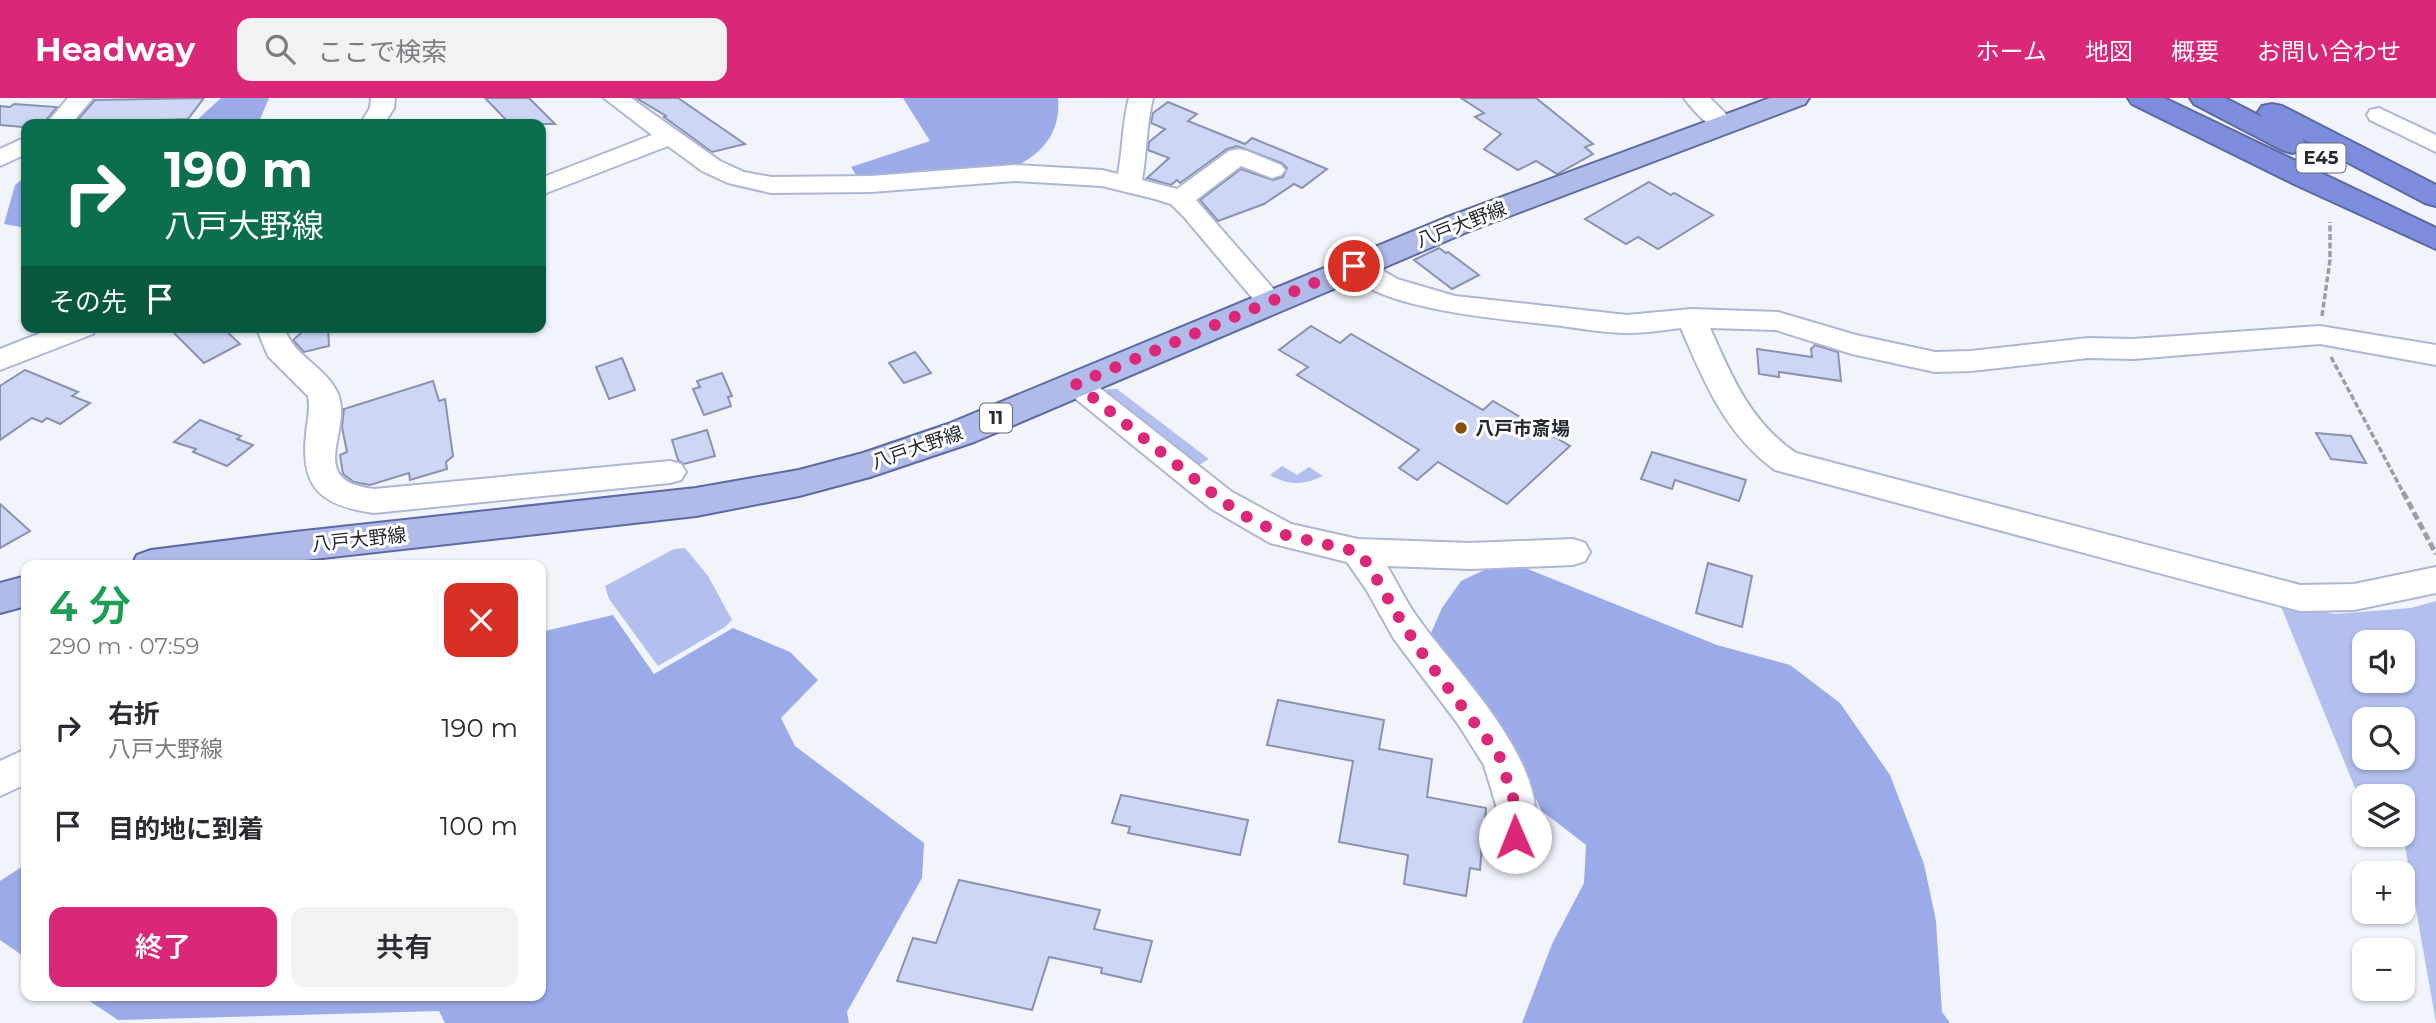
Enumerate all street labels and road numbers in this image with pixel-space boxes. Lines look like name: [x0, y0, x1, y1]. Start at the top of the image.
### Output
road number: E45: [2296, 144, 2346, 172]
street label: 八戸大野線: [1413, 197, 1510, 252]
road number: 11: [980, 404, 1012, 432]
street label: 八戸大野線: [868, 421, 966, 474]
street label: 八戸大野線: [311, 523, 408, 556]

